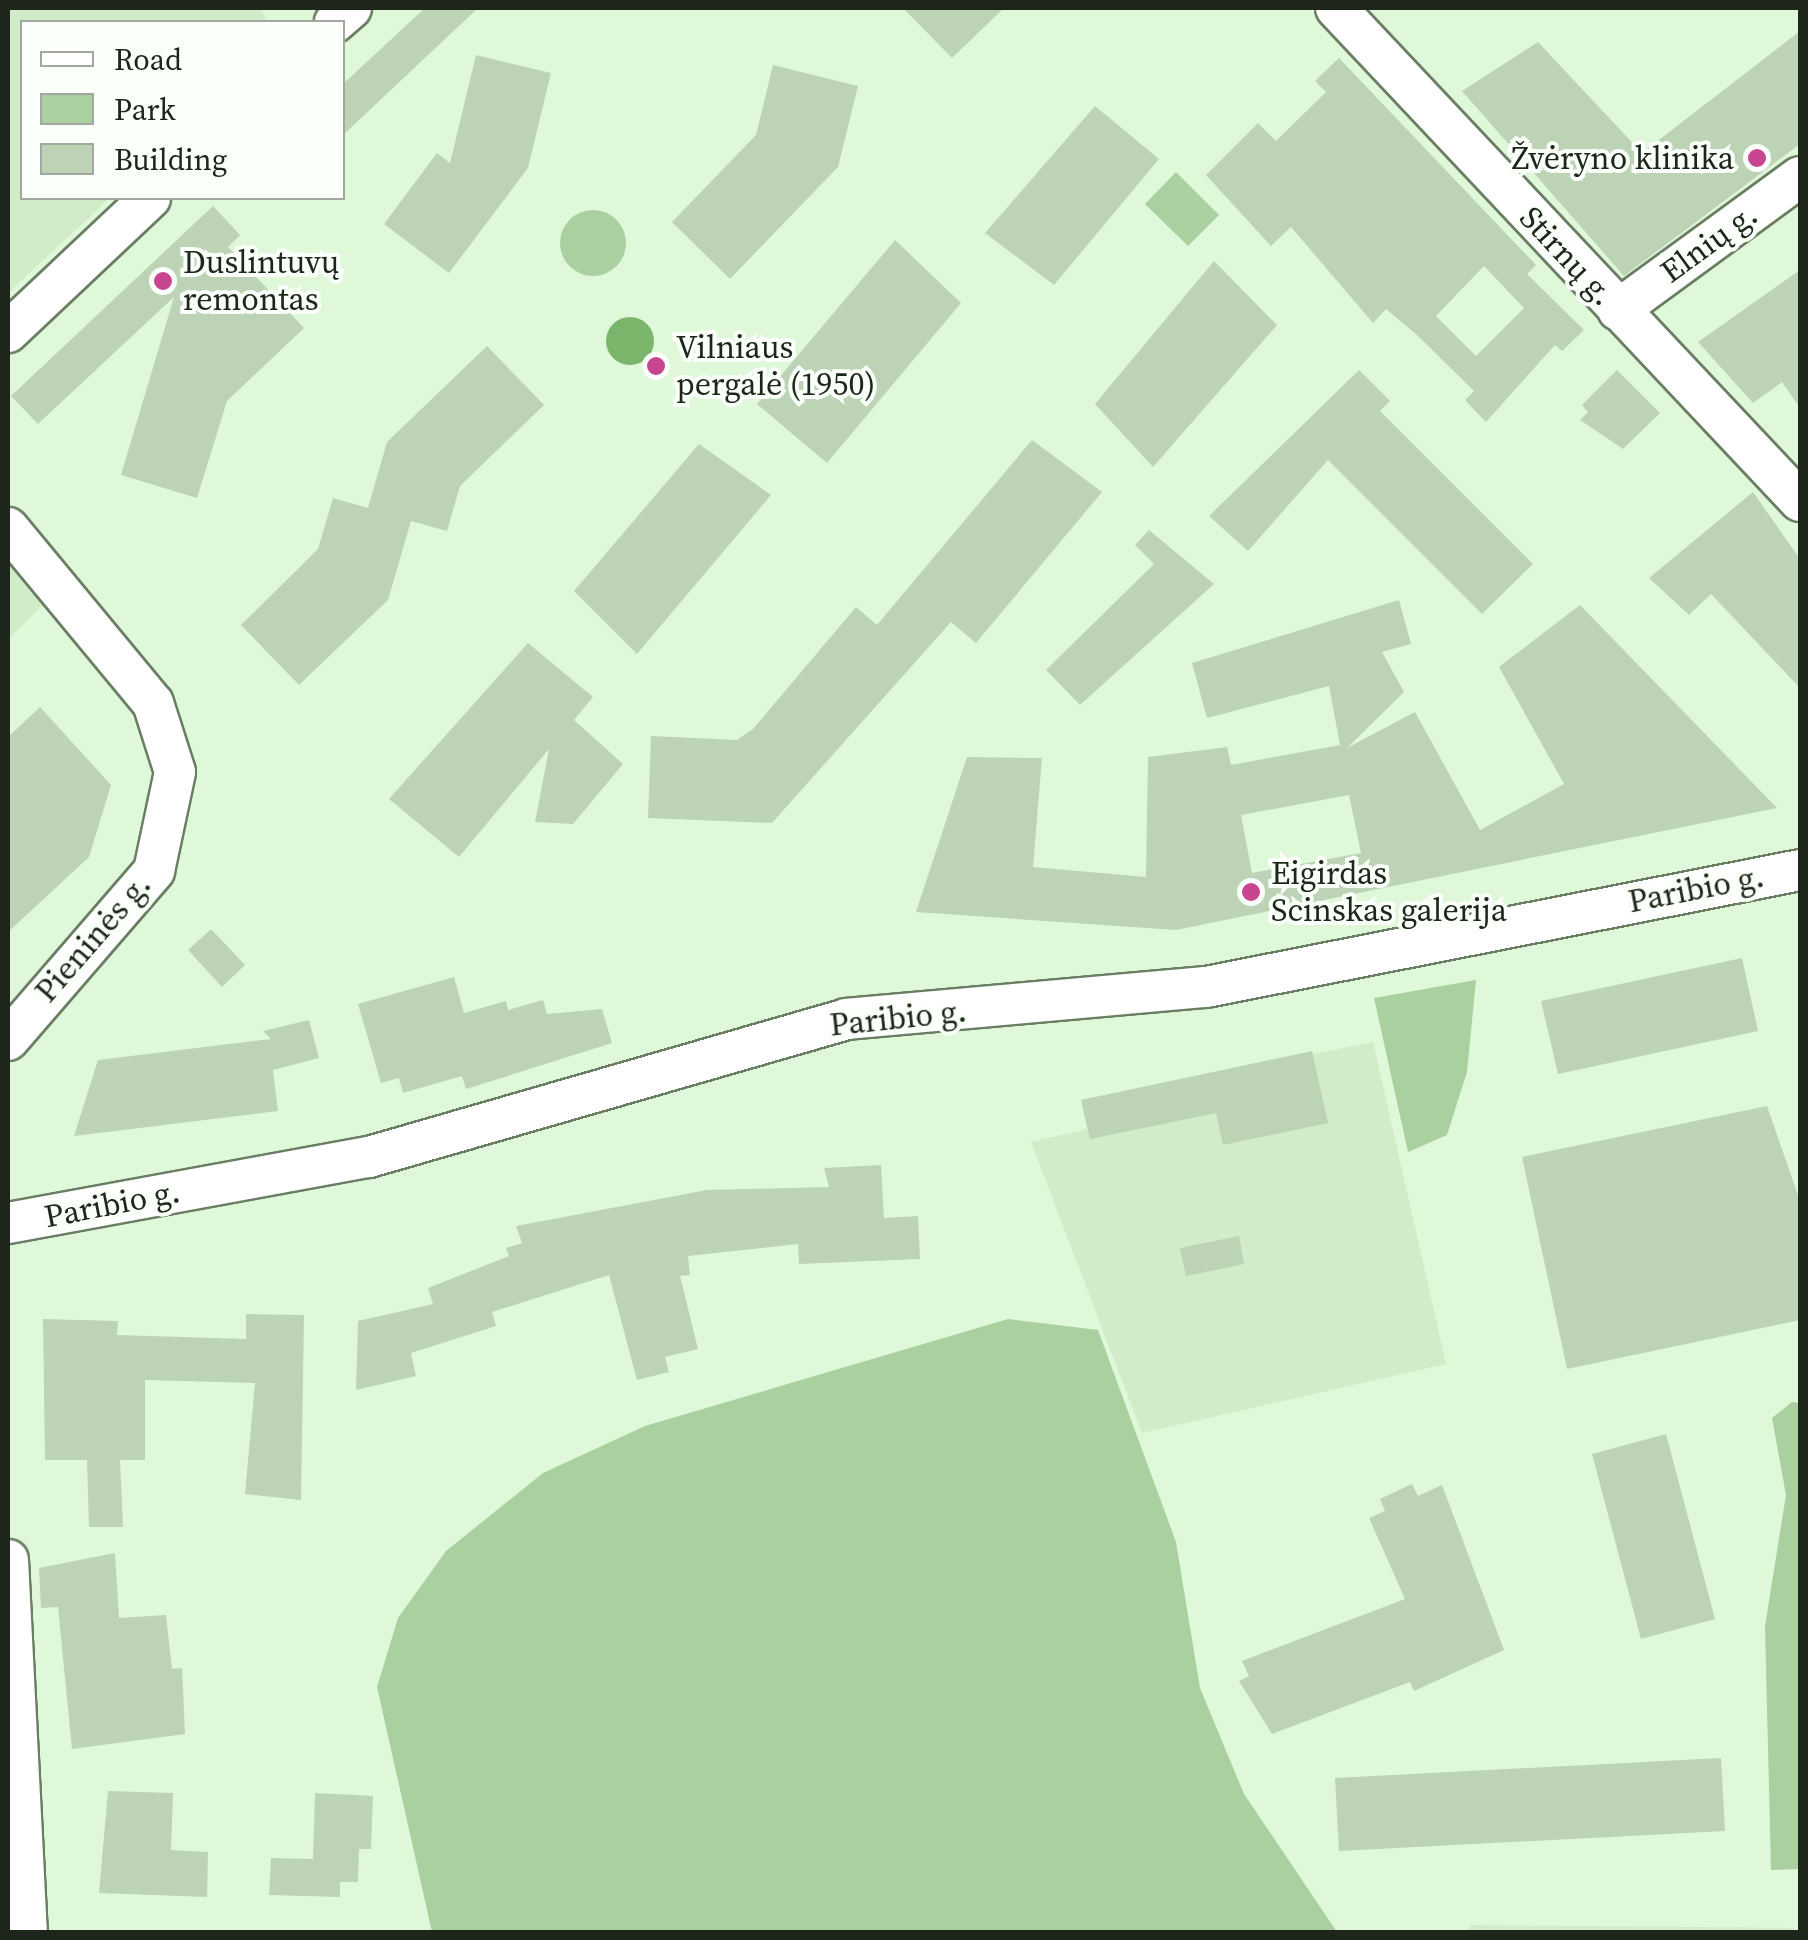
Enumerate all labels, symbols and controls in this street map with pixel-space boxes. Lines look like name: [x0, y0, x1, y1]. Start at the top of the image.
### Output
legend: [20, 20, 345, 200]
text: Road: [114, 39, 182, 80]
text: Park: [114, 89, 176, 130]
text: Building: [114, 139, 227, 180]
place label: Žvėryno klinika: [1512, 139, 1734, 177]
marker: Žvėryno klinika: [1744, 145, 1770, 171]
street label: Elnių g.: [1653, 195, 1765, 291]
street label: Stirnų g.: [1512, 199, 1622, 313]
place label: Duslintuvų remontas: [183, 244, 339, 319]
marker: Duslintuvų remontas: [152, 270, 174, 292]
place label: Vilniaus pergalė (1950): [676, 329, 875, 404]
marker: Vilniaus pergalė (1950): [645, 355, 667, 377]
place label: Eigirdas Scinskas galerija: [1271, 855, 1507, 930]
street label: Paribio g.: [1625, 857, 1767, 921]
street label: Pieninės g.: [27, 866, 159, 1010]
marker: Eigirdas Scinskas galerija: [1240, 881, 1262, 903]
street label: Paribio g.: [828, 992, 968, 1044]
street label: Paribio g.: [41, 1172, 183, 1236]

